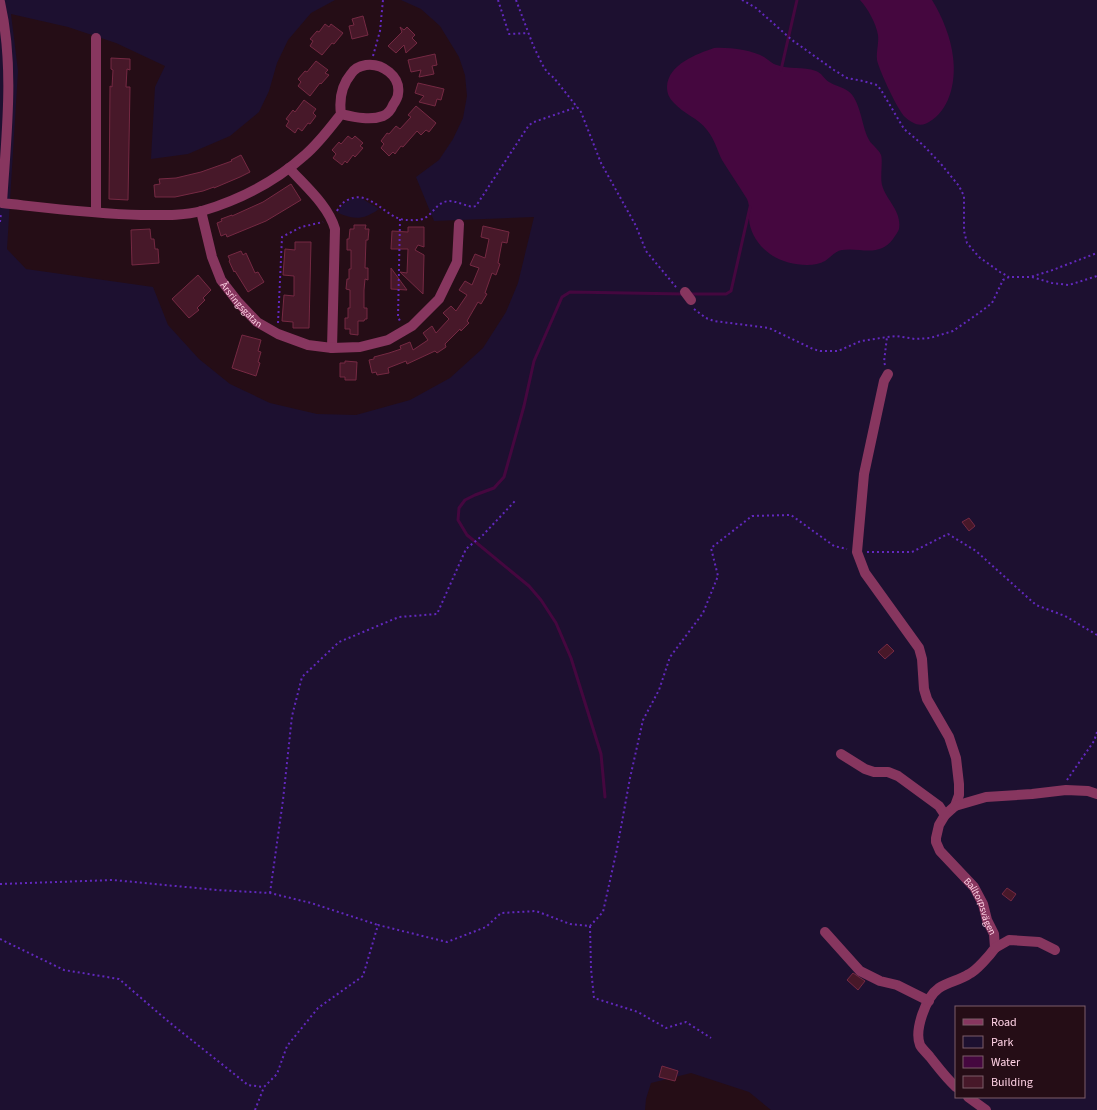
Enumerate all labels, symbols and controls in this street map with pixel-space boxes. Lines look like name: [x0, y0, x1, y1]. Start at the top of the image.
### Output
street label: Årsringsgatan: [217, 279, 265, 332]
street label: Balltorpsvägen: [960, 875, 999, 938]
legend: [955, 1006, 1085, 1098]
text: Road: [991, 1014, 1017, 1031]
text: Park: [991, 1034, 1013, 1051]
text: Water: [991, 1054, 1021, 1071]
text: Building: [991, 1074, 1033, 1091]

